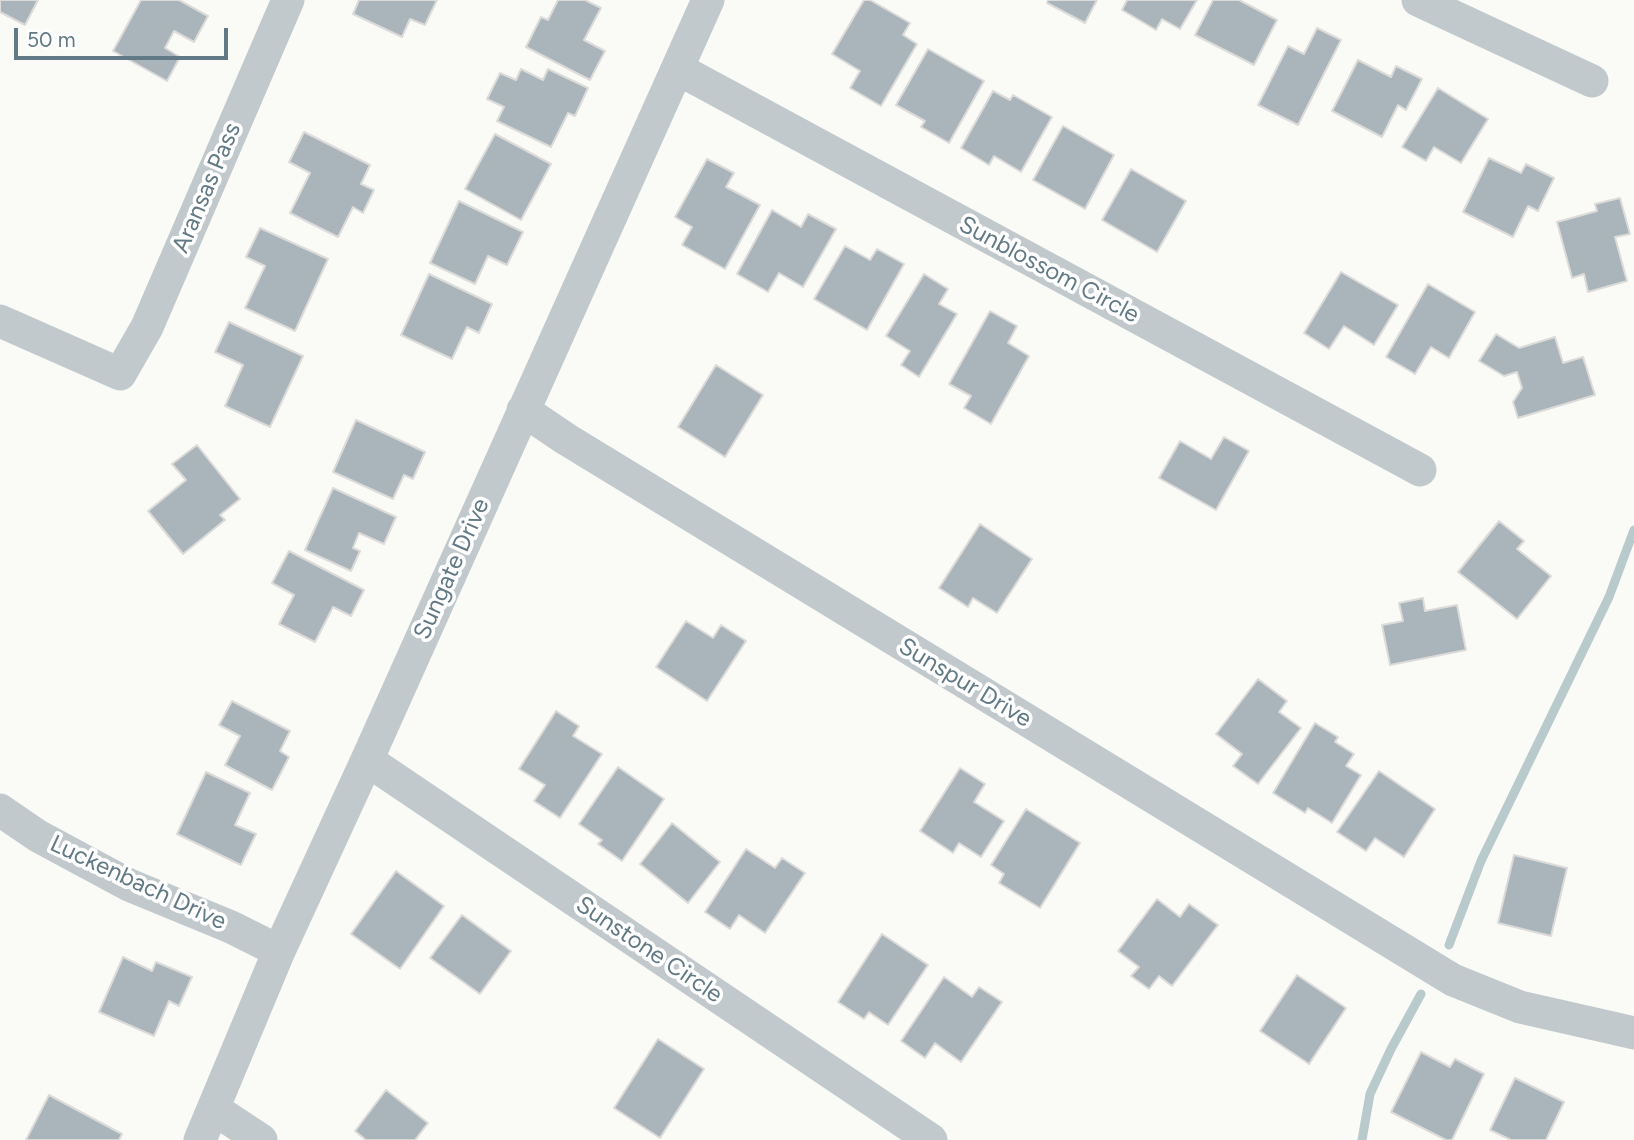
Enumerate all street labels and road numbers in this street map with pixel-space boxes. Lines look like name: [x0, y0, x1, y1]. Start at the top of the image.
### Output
street label: Aransas Pass: [167, 118, 247, 258]
street label: Sunblossom Circle: [954, 210, 1144, 330]
street label: Sungate Drive: [408, 494, 496, 644]
street label: Sunspur Drive: [893, 632, 1037, 734]
street label: Luckenbach Drive: [45, 830, 231, 936]
street label: Sunstone Circle: [570, 890, 728, 1010]

